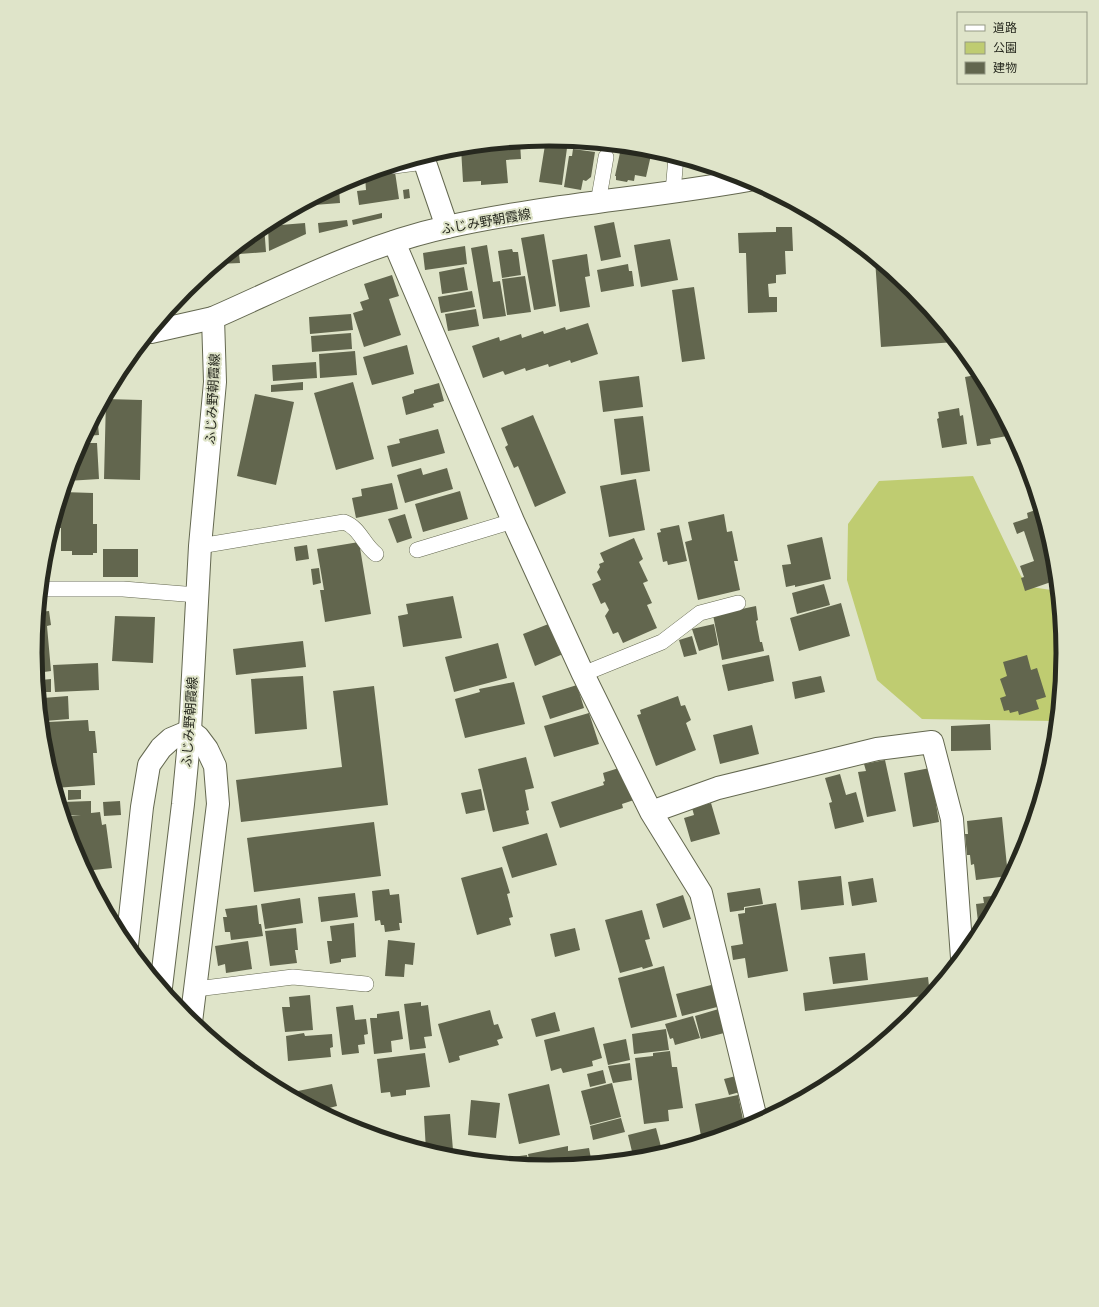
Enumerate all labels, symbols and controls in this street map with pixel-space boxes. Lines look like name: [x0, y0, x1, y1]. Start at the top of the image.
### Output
legend: [957, 12, 1087, 84]
text: 道路: [993, 20, 1017, 35]
text: 公園: [993, 40, 1017, 55]
text: 建物: [993, 60, 1017, 75]
street label: ふじみ野朝霞線: [440, 205, 532, 237]
street label: ふじみ野朝霞線: [202, 353, 222, 445]
street label: ふじみ野朝霞線: [178, 676, 200, 768]

